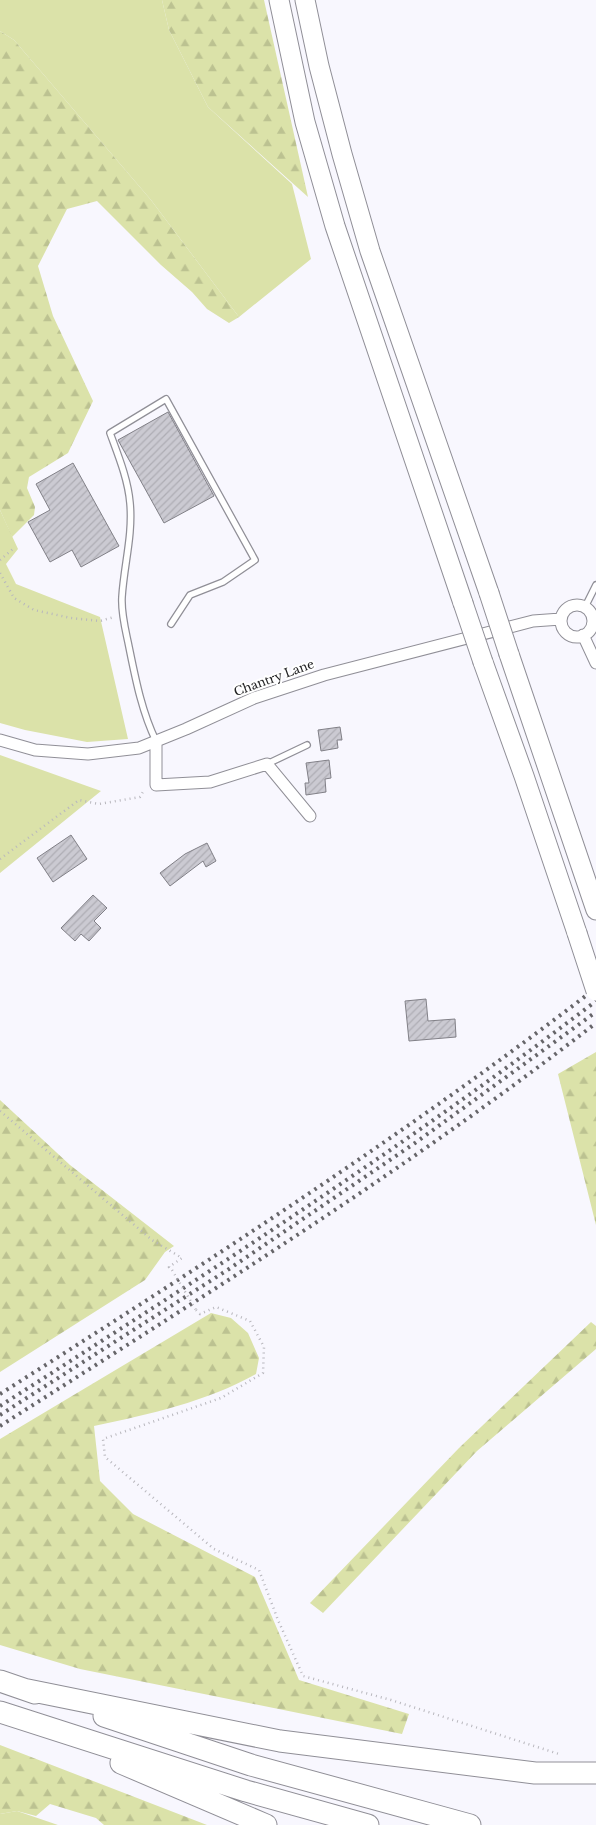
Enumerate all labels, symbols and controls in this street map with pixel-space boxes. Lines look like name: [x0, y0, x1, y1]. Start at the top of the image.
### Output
street label: Chantry Lane: [232, 656, 316, 699]

